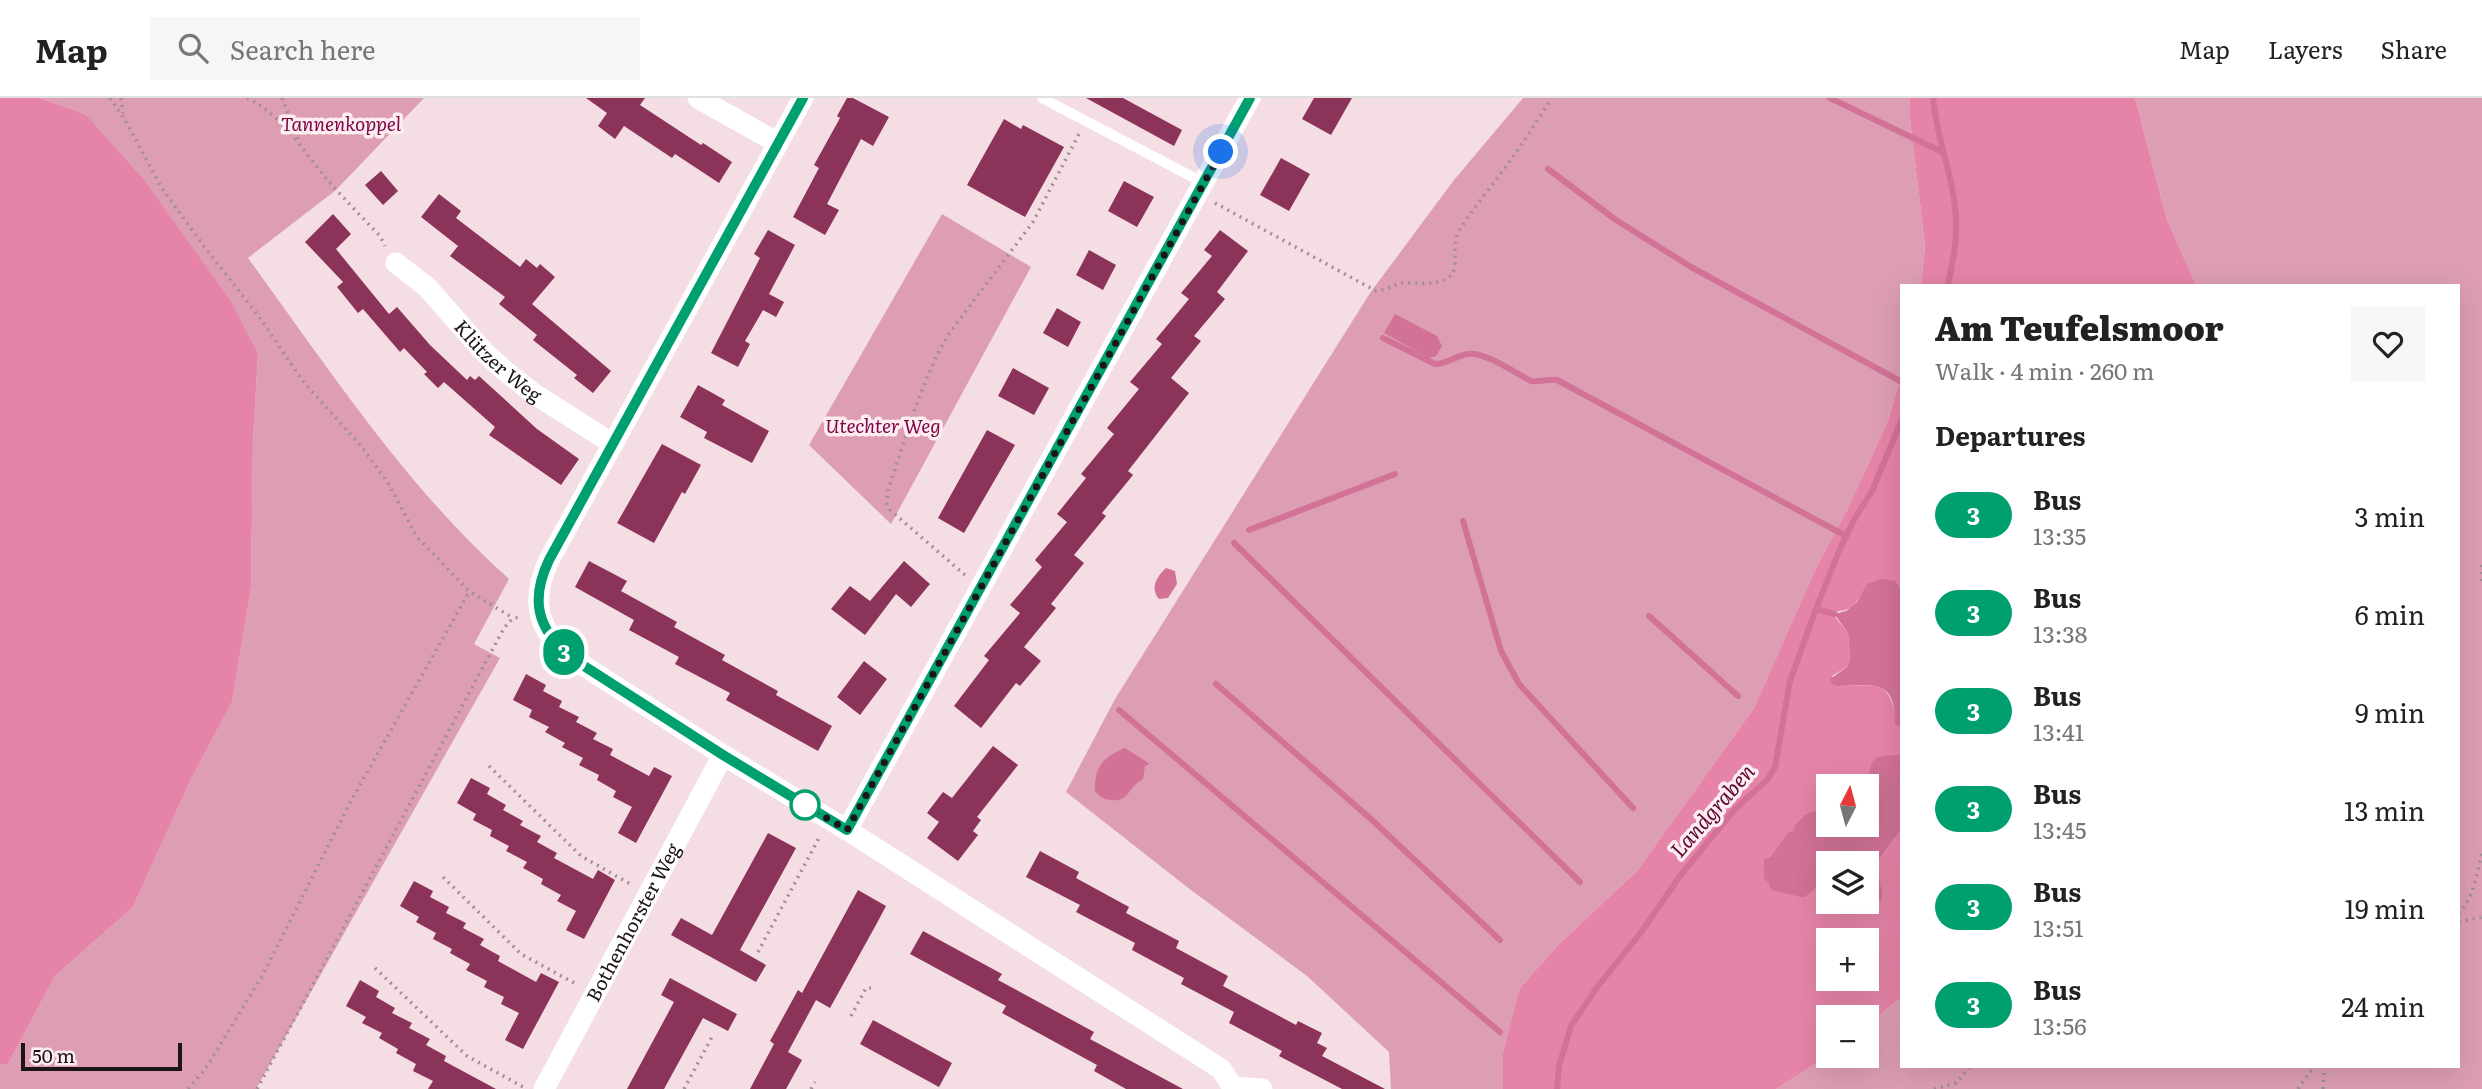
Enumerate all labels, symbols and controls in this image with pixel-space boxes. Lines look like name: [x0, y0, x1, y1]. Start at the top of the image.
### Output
search box: [150, 17, 640, 80]
text: Map: [35, 24, 108, 73]
icon: search: [174, 29, 212, 67]
text: Search here: [230, 29, 376, 68]
text: Map: [2179, 31, 2230, 66]
text: Layers: [2268, 31, 2342, 66]
text: Share: [2380, 31, 2447, 66]
park label: Tannenkoppel: [281, 109, 402, 137]
your location: [1203, 134, 1238, 169]
text: Am Teufelsmoor: [1935, 302, 2224, 351]
button: heart: [2351, 307, 2425, 381]
street label: Klützer Weg: [448, 313, 548, 408]
text: Walk · 4 min · 260 m: [1935, 353, 2154, 387]
park label: Utechter Weg: [825, 411, 941, 439]
text: Departures: [1935, 415, 2086, 454]
text: Bus: [2033, 479, 2081, 518]
text: 3 min: [2355, 496, 2425, 535]
text: 3: [1967, 497, 1980, 532]
text: 13:35: [2033, 518, 2086, 552]
text: Bus: [2033, 577, 2081, 616]
text: 6 min: [2355, 594, 2425, 633]
text: 3: [1967, 595, 1980, 630]
text: 13:38: [2033, 616, 2087, 650]
line badge: 3: [541, 629, 587, 675]
text: 3: [557, 634, 571, 669]
text: Bus: [2033, 675, 2081, 714]
text: 9 min: [2355, 692, 2425, 731]
text: 3: [1967, 693, 1980, 728]
text: 13:41: [2033, 714, 2084, 748]
water label: Landgraben: [1662, 755, 1761, 863]
text: Bus: [2033, 773, 2081, 812]
north arrow: [1816, 774, 1880, 836]
map controls: [1816, 774, 1879, 1068]
unlabelled marker: [790, 790, 820, 820]
text: 13 min: [2344, 790, 2425, 829]
text: 3: [1967, 791, 1980, 826]
text: 13:45: [2033, 812, 2086, 846]
street label: Bothenhorster Weg: [578, 837, 687, 1006]
button: layers: [1816, 851, 1879, 914]
text: Bus: [2033, 871, 2081, 910]
text: 19 min: [2345, 888, 2425, 927]
text: 3: [1967, 889, 1980, 924]
text: 13:51: [2033, 910, 2084, 944]
button: +: [1816, 928, 1879, 991]
text: Bus: [2033, 969, 2081, 1008]
text: 24 min: [2341, 986, 2425, 1025]
text: 3: [1967, 987, 1980, 1022]
button: −: [1816, 1005, 1879, 1068]
text: 13:56: [2033, 1008, 2087, 1042]
scale bar: [21, 1040, 182, 1072]
text: 50 m: [32, 1041, 75, 1069]

